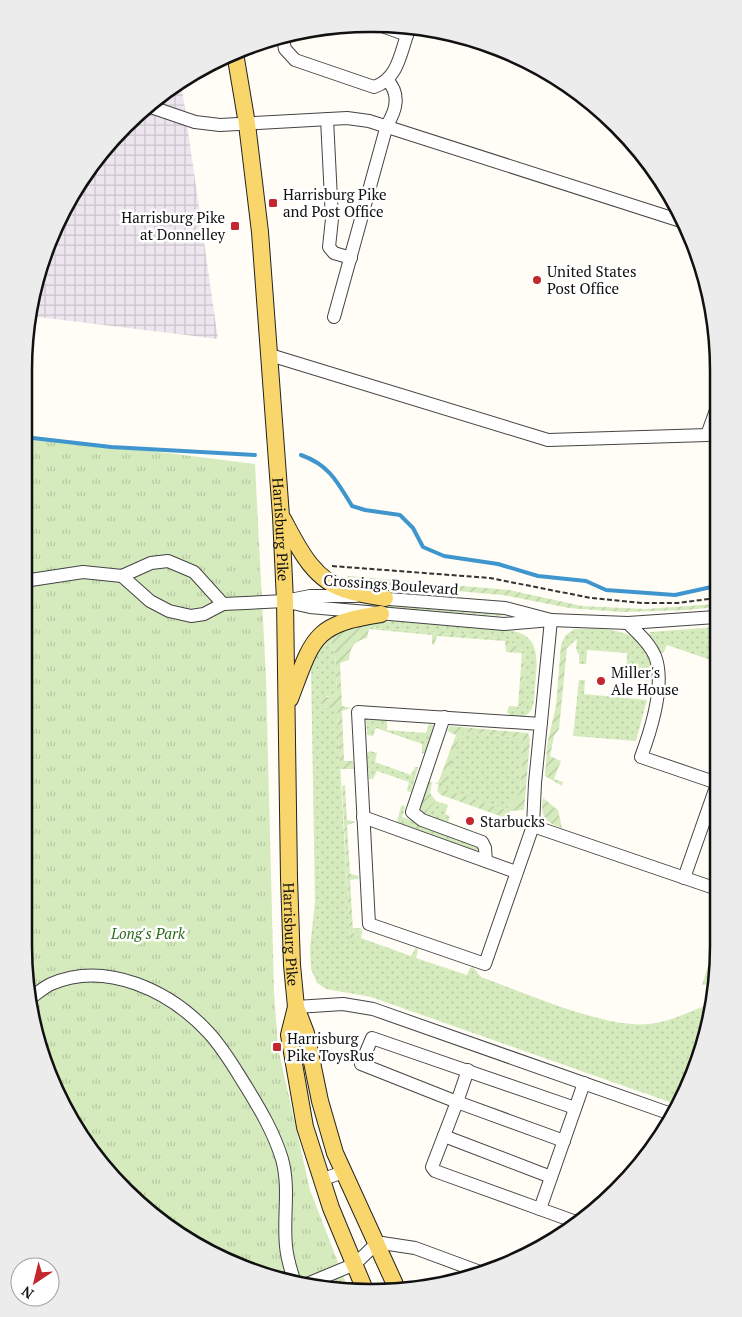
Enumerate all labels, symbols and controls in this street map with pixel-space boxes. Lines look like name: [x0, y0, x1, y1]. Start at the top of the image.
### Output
place label: Harrisburg Pike and Post Office: [283, 184, 387, 221]
marker: Harrisburg Pike and Post Office: [267, 197, 279, 209]
place label: Harrisburg Pike at Donnelley: [121, 207, 225, 244]
marker: Harrisburg Pike at Donnelley: [229, 220, 241, 232]
place label: United States Post Office: [547, 261, 636, 298]
marker: United States Post Office: [531, 274, 543, 286]
street label: Harrisburg Pike: [268, 477, 294, 582]
street label: Crossings Boulevard: [323, 569, 459, 599]
place label: Miller's Ale House: [611, 662, 679, 699]
marker: Miller's Ale House: [595, 675, 607, 687]
place label: Starbucks: [480, 811, 545, 831]
marker: Starbucks: [464, 815, 476, 827]
street label: Harrisburg Pike: [279, 882, 304, 987]
park label: Long's Park: [110, 923, 186, 943]
place label: Harrisburg Pike ToysRus: [287, 1028, 374, 1065]
marker: Harrisburg Pike ToysRus: [271, 1041, 283, 1053]
north arrow: [10, 1257, 60, 1307]
text: N: [17, 1282, 37, 1304]

